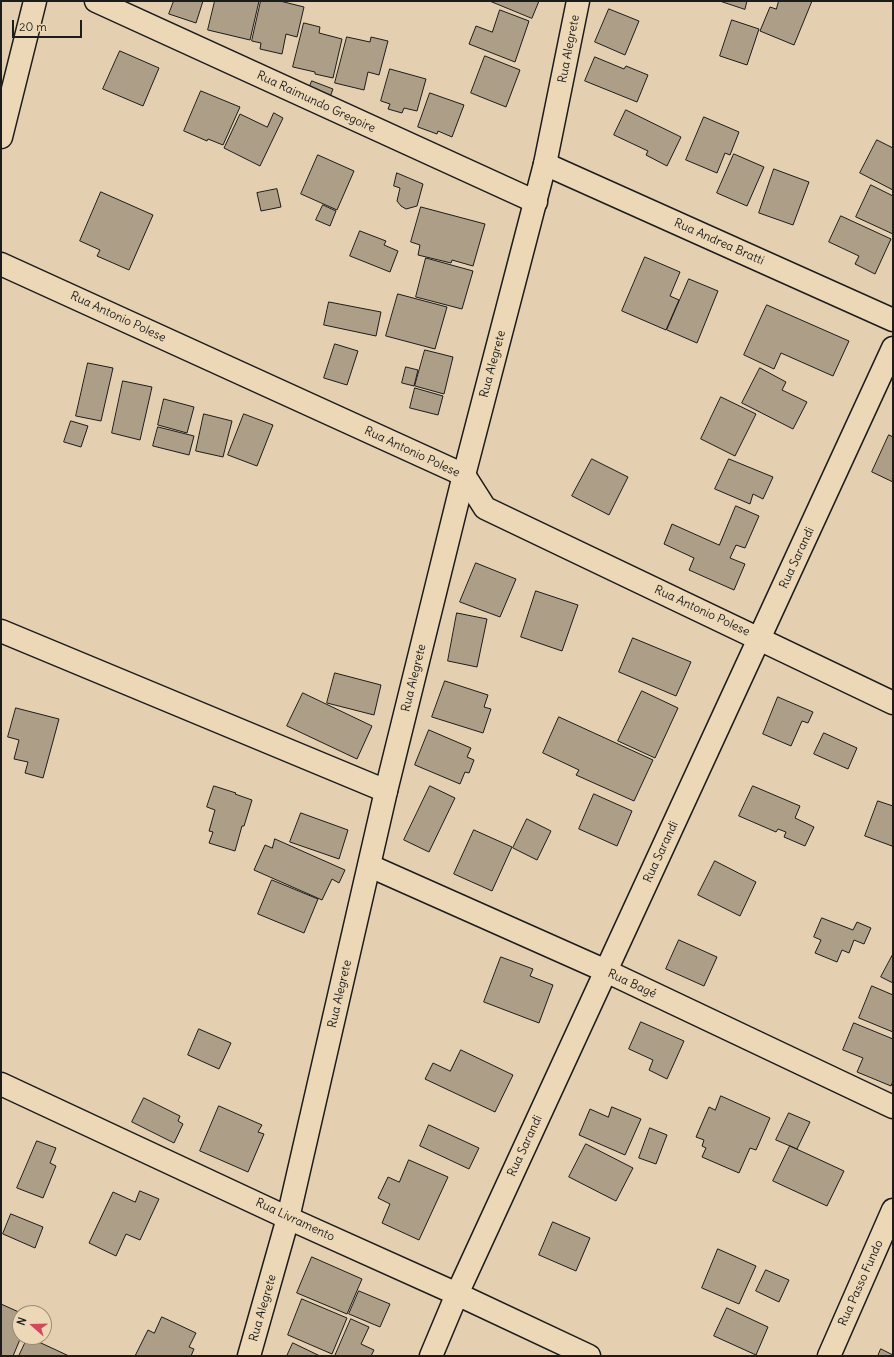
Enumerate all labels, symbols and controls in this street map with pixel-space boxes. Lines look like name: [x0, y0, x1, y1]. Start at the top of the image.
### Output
scale bar: [14, 12, 84, 38]
street label: Rua Alegrete: [555, 14, 583, 84]
text: 20 m: [19, 19, 47, 34]
street label: Rua Raimundo Gregoire: [254, 68, 378, 136]
street label: Rua Andrea Bratti: [672, 216, 766, 268]
street label: Rua Antonio Polese: [68, 289, 168, 345]
street label: Rua Alegrete: [477, 329, 509, 399]
street label: Rua Antonio Polese: [362, 424, 462, 480]
street label: Rua Sarandi: [777, 525, 817, 591]
street label: Rua Antonio Polese: [652, 583, 752, 639]
street label: Rua Alegrete: [399, 643, 429, 713]
street label: Rua Sarandi: [641, 819, 681, 885]
street label: Rua Alegrete: [325, 959, 355, 1029]
street label: Rua Bagé: [605, 966, 659, 1002]
street label: Rua Sarandi: [505, 1113, 545, 1179]
street label: Rua Livramento: [253, 1195, 337, 1245]
street label: Rua Passo Fundo: [836, 1238, 886, 1328]
street label: Rua Alegrete: [247, 1273, 279, 1343]
north arrow: [12, 1305, 52, 1345]
text: N: [14, 1315, 30, 1327]

